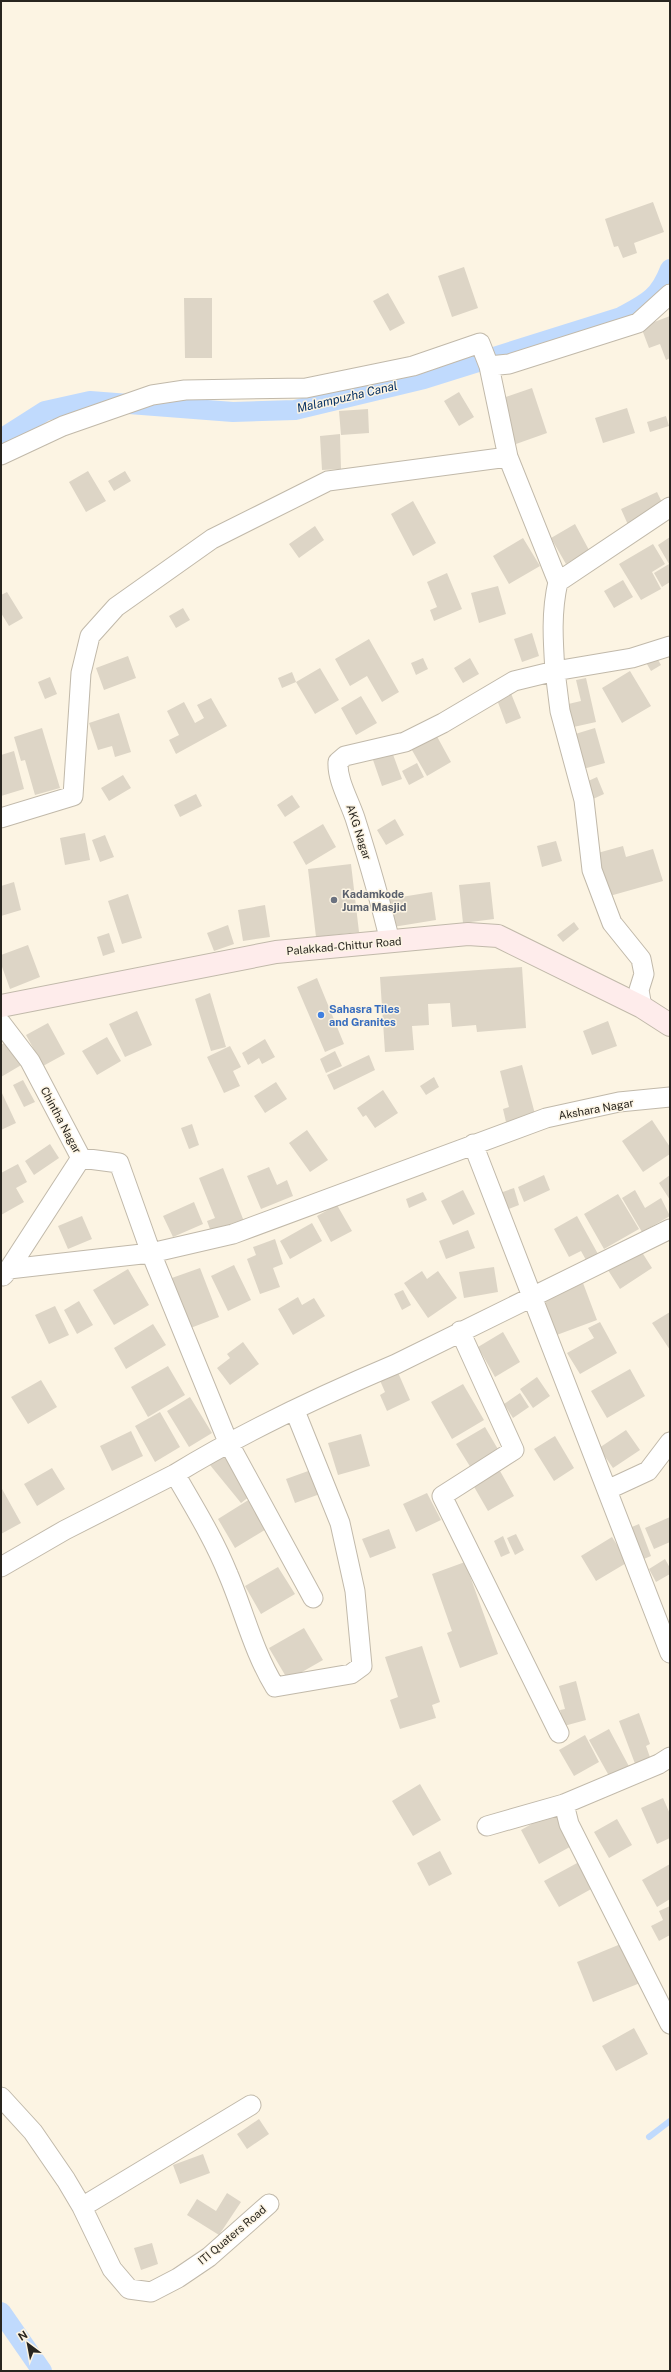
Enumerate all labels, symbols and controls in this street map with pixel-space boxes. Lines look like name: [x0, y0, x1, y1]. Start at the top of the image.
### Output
water label: Malampuzha Canal: [295, 379, 399, 415]
street label: AKG Nagar: [344, 803, 374, 861]
place label: Kadamkode Juma Masjid: [342, 888, 406, 913]
marker: Kadamkode Juma Masjid: [329, 895, 339, 905]
street label: Palakkad-Chittur Road: [286, 935, 402, 957]
place label: Sahasra Tiles and Granites: [329, 1003, 400, 1028]
marker: Sahasra Tiles and Granites: [316, 1010, 326, 1020]
street label: Chintha Nagar: [38, 1085, 84, 1155]
street label: Akshara Nagar: [557, 1096, 635, 1122]
street label: ITI Quaters Road: [196, 2203, 268, 2267]
north arrow: [8, 2324, 48, 2364]
text: N: [16, 2328, 30, 2343]

